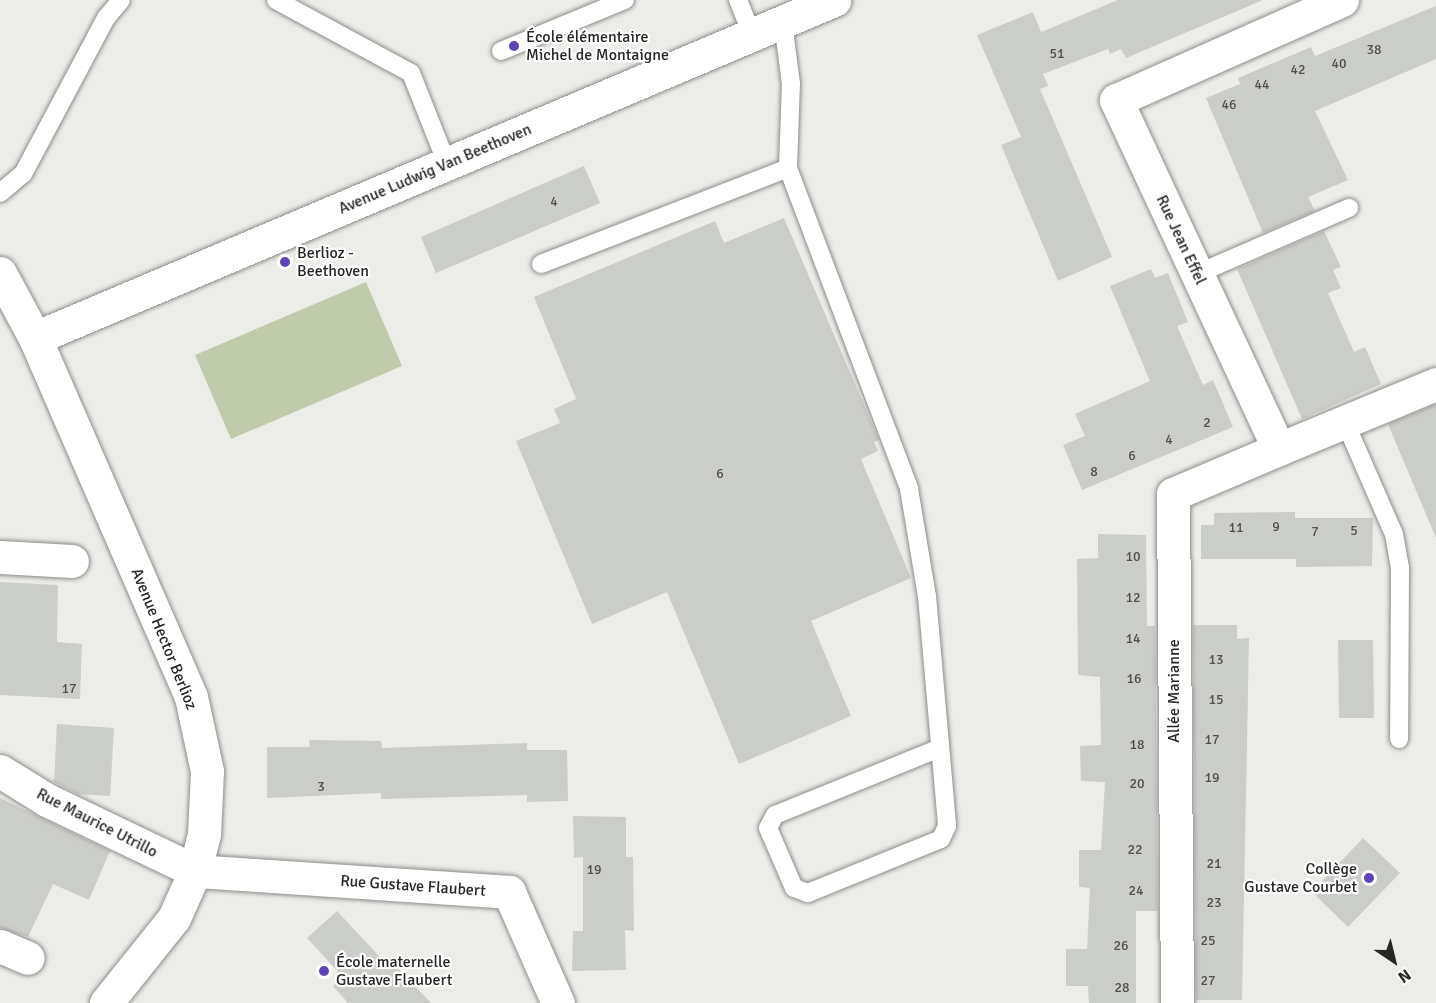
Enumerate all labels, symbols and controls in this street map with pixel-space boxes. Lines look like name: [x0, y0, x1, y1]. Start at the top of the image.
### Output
place label: École élémentaire Michel de Montaigne: [526, 27, 669, 65]
marker: École élémentaire Michel de Montaigne: [507, 39, 521, 53]
house number: 38: [1366, 42, 1382, 58]
house number: 51: [1049, 46, 1065, 62]
house number: 40: [1331, 56, 1347, 72]
house number: 42: [1290, 62, 1306, 78]
house number: 44: [1254, 77, 1270, 93]
house number: 46: [1221, 97, 1237, 113]
street label: Avenue Ludwig Van Beethoven: [336, 120, 534, 218]
street label: Rue Jean Effel: [1152, 192, 1210, 288]
house number: 4: [550, 194, 558, 210]
place label: Berlioz - Beethoven: [297, 243, 369, 281]
marker: Berlioz - Beethoven: [278, 255, 292, 269]
house number: 2: [1203, 415, 1211, 431]
house number: 4: [1165, 432, 1173, 448]
house number: 6: [1128, 448, 1136, 464]
house number: 8: [1090, 464, 1098, 480]
house number: 6: [716, 466, 724, 482]
house number: 9: [1272, 519, 1280, 535]
house number: 11: [1228, 520, 1244, 536]
house number: 5: [1350, 523, 1358, 539]
house number: 7: [1311, 524, 1319, 540]
house number: 10: [1125, 549, 1141, 565]
street label: Avenue Hector Berlioz: [127, 565, 201, 713]
house number: 12: [1125, 590, 1141, 606]
house number: 14: [1125, 631, 1141, 647]
street label: Allée Marianne: [1164, 639, 1184, 743]
house number: 13: [1208, 652, 1224, 668]
house number: 16: [1126, 671, 1142, 687]
house number: 17: [61, 681, 77, 697]
house number: 15: [1208, 692, 1224, 708]
house number: 17: [1204, 732, 1220, 748]
house number: 18: [1129, 737, 1145, 753]
house number: 19: [1204, 770, 1220, 786]
house number: 20: [1129, 776, 1145, 792]
house number: 3: [317, 779, 325, 795]
street label: Rue Maurice Utrillo: [33, 784, 161, 862]
house number: 22: [1127, 842, 1143, 858]
house number: 21: [1206, 856, 1222, 872]
place label: Collège Gustave Courbet: [1244, 859, 1357, 897]
house number: 19: [586, 862, 602, 878]
street label: Rue Gustave Flaubert: [340, 871, 486, 901]
marker: Collège Gustave Courbet: [1362, 871, 1376, 885]
house number: 24: [1128, 883, 1144, 899]
house number: 23: [1206, 895, 1222, 911]
north arrow: [1364, 931, 1424, 991]
house number: 25: [1200, 933, 1216, 949]
house number: 26: [1113, 938, 1129, 954]
place label: École maternelle Gustave Flaubert: [336, 952, 452, 990]
marker: École maternelle Gustave Flaubert: [317, 964, 331, 978]
text: N: [1394, 964, 1415, 987]
house number: 27: [1200, 973, 1216, 989]
house number: 28: [1114, 980, 1130, 996]

